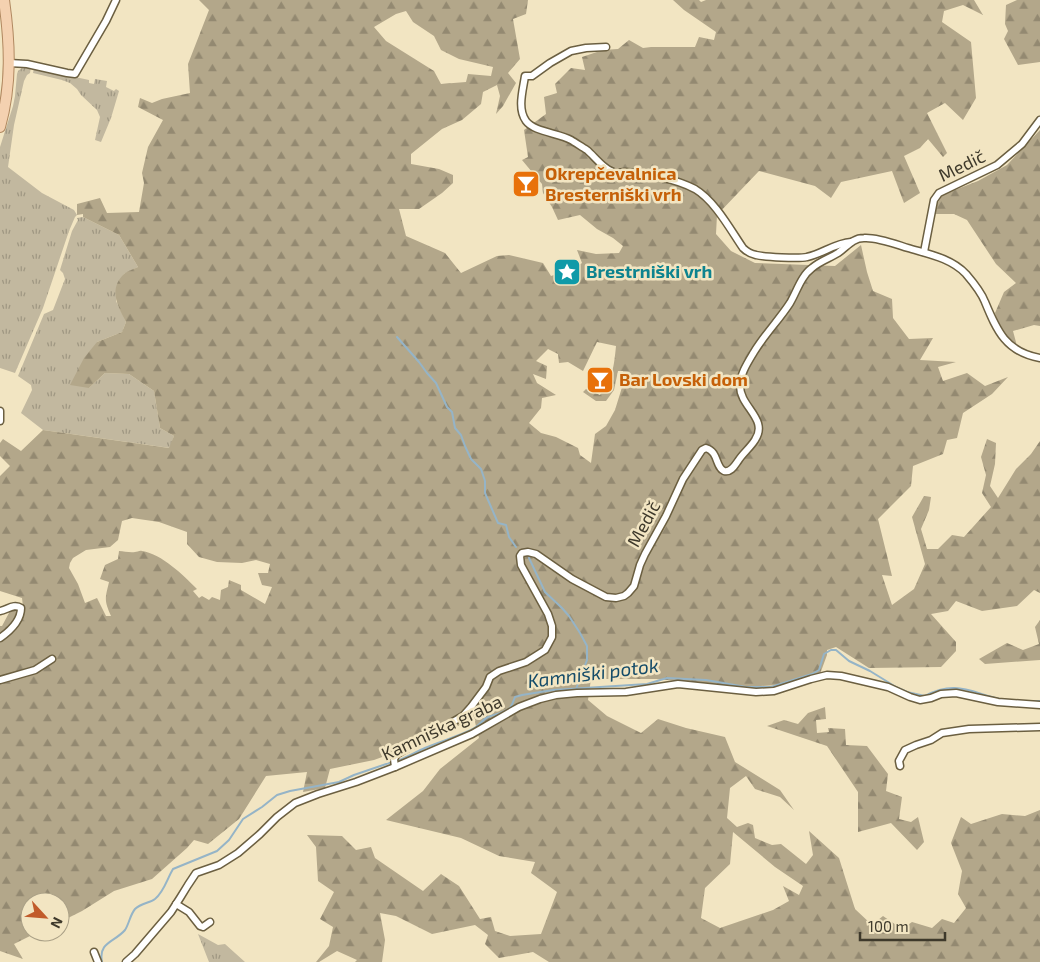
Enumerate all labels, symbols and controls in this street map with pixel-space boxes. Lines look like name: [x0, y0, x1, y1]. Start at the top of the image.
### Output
street label: Medič: [935, 144, 989, 186]
place label: Okrepčevalnica Bresterniški vrh: [545, 162, 682, 205]
bar icon: Okrepčevalnica Bresterniški vrh: [511, 169, 541, 199]
place icon: Brestrniški vrh: [552, 257, 582, 287]
place label: Brestrniški vrh: [586, 260, 712, 282]
bar icon: Bar Lovski dom: [585, 365, 615, 395]
place label: Bar Lovski dom: [619, 368, 748, 390]
street label: Medič: [622, 497, 664, 550]
water label: Kamniški potok: [526, 653, 660, 692]
street label: Kamniška graba: [378, 690, 505, 765]
north arrow: [20, 892, 70, 942]
scale bar: [860, 910, 945, 942]
text: N: [47, 915, 67, 931]
text: 100 m: [868, 917, 909, 935]

